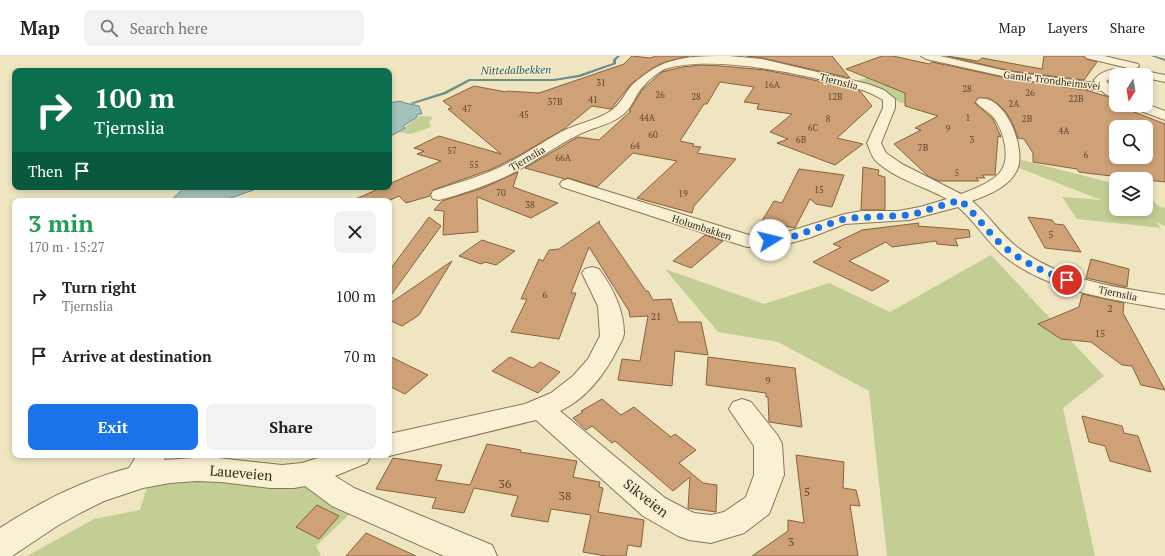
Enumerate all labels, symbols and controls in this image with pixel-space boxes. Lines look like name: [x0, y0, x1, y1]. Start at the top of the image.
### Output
search box: [84, 10, 364, 46]
text: Map: [20, 15, 60, 40]
icon: search: [98, 17, 120, 39]
text: Search here: [130, 18, 208, 38]
text: Map: [999, 18, 1026, 37]
text: Layers: [1048, 18, 1088, 37]
text: Share: [1110, 18, 1145, 37]
water label: Nittedalbekken: [480, 62, 551, 78]
street label: Gamle Trondheimsvei: [1003, 68, 1101, 93]
north arrow: [1109, 68, 1153, 112]
map controls: [1109, 68, 1153, 216]
street label: Tjernslia: [818, 70, 860, 93]
house number: 31: [596, 77, 606, 89]
text: 100 m: [94, 79, 175, 116]
house number: 16A: [764, 79, 781, 91]
house number: 28: [962, 83, 972, 95]
icon: right: [28, 84, 80, 136]
house number: 26: [1025, 87, 1035, 99]
house number: 26: [655, 89, 665, 101]
house number: 28: [691, 91, 701, 103]
house number: 12B: [827, 91, 843, 103]
house number: 22B: [1068, 93, 1084, 105]
house number: 41: [588, 94, 598, 106]
house number: 37B: [547, 96, 563, 108]
house number: 2A: [1009, 98, 1020, 110]
house number: 47: [462, 103, 472, 115]
house number: 45: [519, 109, 529, 121]
house number: 44A: [639, 112, 656, 124]
house number: 1: [966, 112, 970, 124]
house number: 8: [826, 113, 831, 125]
house number: 2B: [1022, 113, 1033, 125]
text: Tjernslia: [94, 115, 165, 139]
button: search: [1109, 120, 1153, 164]
house number: 6C: [808, 122, 819, 134]
house number: 9: [946, 123, 951, 135]
house number: 4A: [1059, 125, 1070, 137]
house number: 60: [648, 129, 658, 141]
house number: 6B: [796, 134, 807, 146]
house number: 3: [970, 134, 975, 146]
house number: 64: [630, 140, 640, 152]
house number: 7B: [918, 142, 929, 154]
street label: Tjernslia: [507, 143, 548, 174]
house number: 57: [447, 145, 457, 157]
house number: 6: [1084, 149, 1089, 161]
house number: 66A: [555, 152, 572, 164]
house number: 55: [469, 159, 479, 171]
icon: arrive: [71, 160, 93, 182]
text: Then: [28, 161, 63, 181]
house number: 5: [955, 167, 960, 179]
button: layers: [1109, 172, 1153, 216]
house number: 15: [814, 184, 824, 196]
house number: 70: [496, 187, 506, 199]
house number: 19: [678, 188, 688, 200]
house number: 38: [525, 199, 535, 211]
text: 3 min: [28, 207, 94, 239]
button: close: [334, 211, 376, 253]
street label: Holumbakken: [670, 212, 733, 243]
position arrow: [749, 219, 791, 261]
house number: 5: [1048, 228, 1054, 241]
text: 170 m · 15:27: [28, 238, 105, 256]
pin: [1050, 263, 1084, 297]
icon: arrive: [1056, 269, 1078, 291]
text: Turn right: [62, 277, 137, 297]
street label: Tjernslia: [1097, 283, 1138, 304]
icon: right: [28, 285, 50, 307]
text: 100 m: [335, 286, 376, 306]
house number: 6: [542, 288, 548, 301]
text: Tjernslia: [62, 297, 113, 315]
house number: 2: [1107, 302, 1113, 315]
house number: 21: [651, 310, 661, 323]
house number: 15: [1095, 327, 1105, 340]
icon: arrive: [28, 345, 50, 367]
text: Arrive at destination: [62, 346, 212, 366]
text: 70 m: [343, 346, 376, 366]
house number: 9: [765, 374, 771, 387]
button: Exit: [28, 404, 198, 450]
button: Share: [206, 404, 376, 450]
street label: Laueveien: [209, 460, 274, 485]
street label: Sikveien: [620, 474, 673, 522]
house number: 36: [499, 476, 512, 491]
house number: 5: [804, 484, 810, 499]
house number: 38: [559, 488, 571, 503]
house number: 3: [788, 534, 794, 549]

